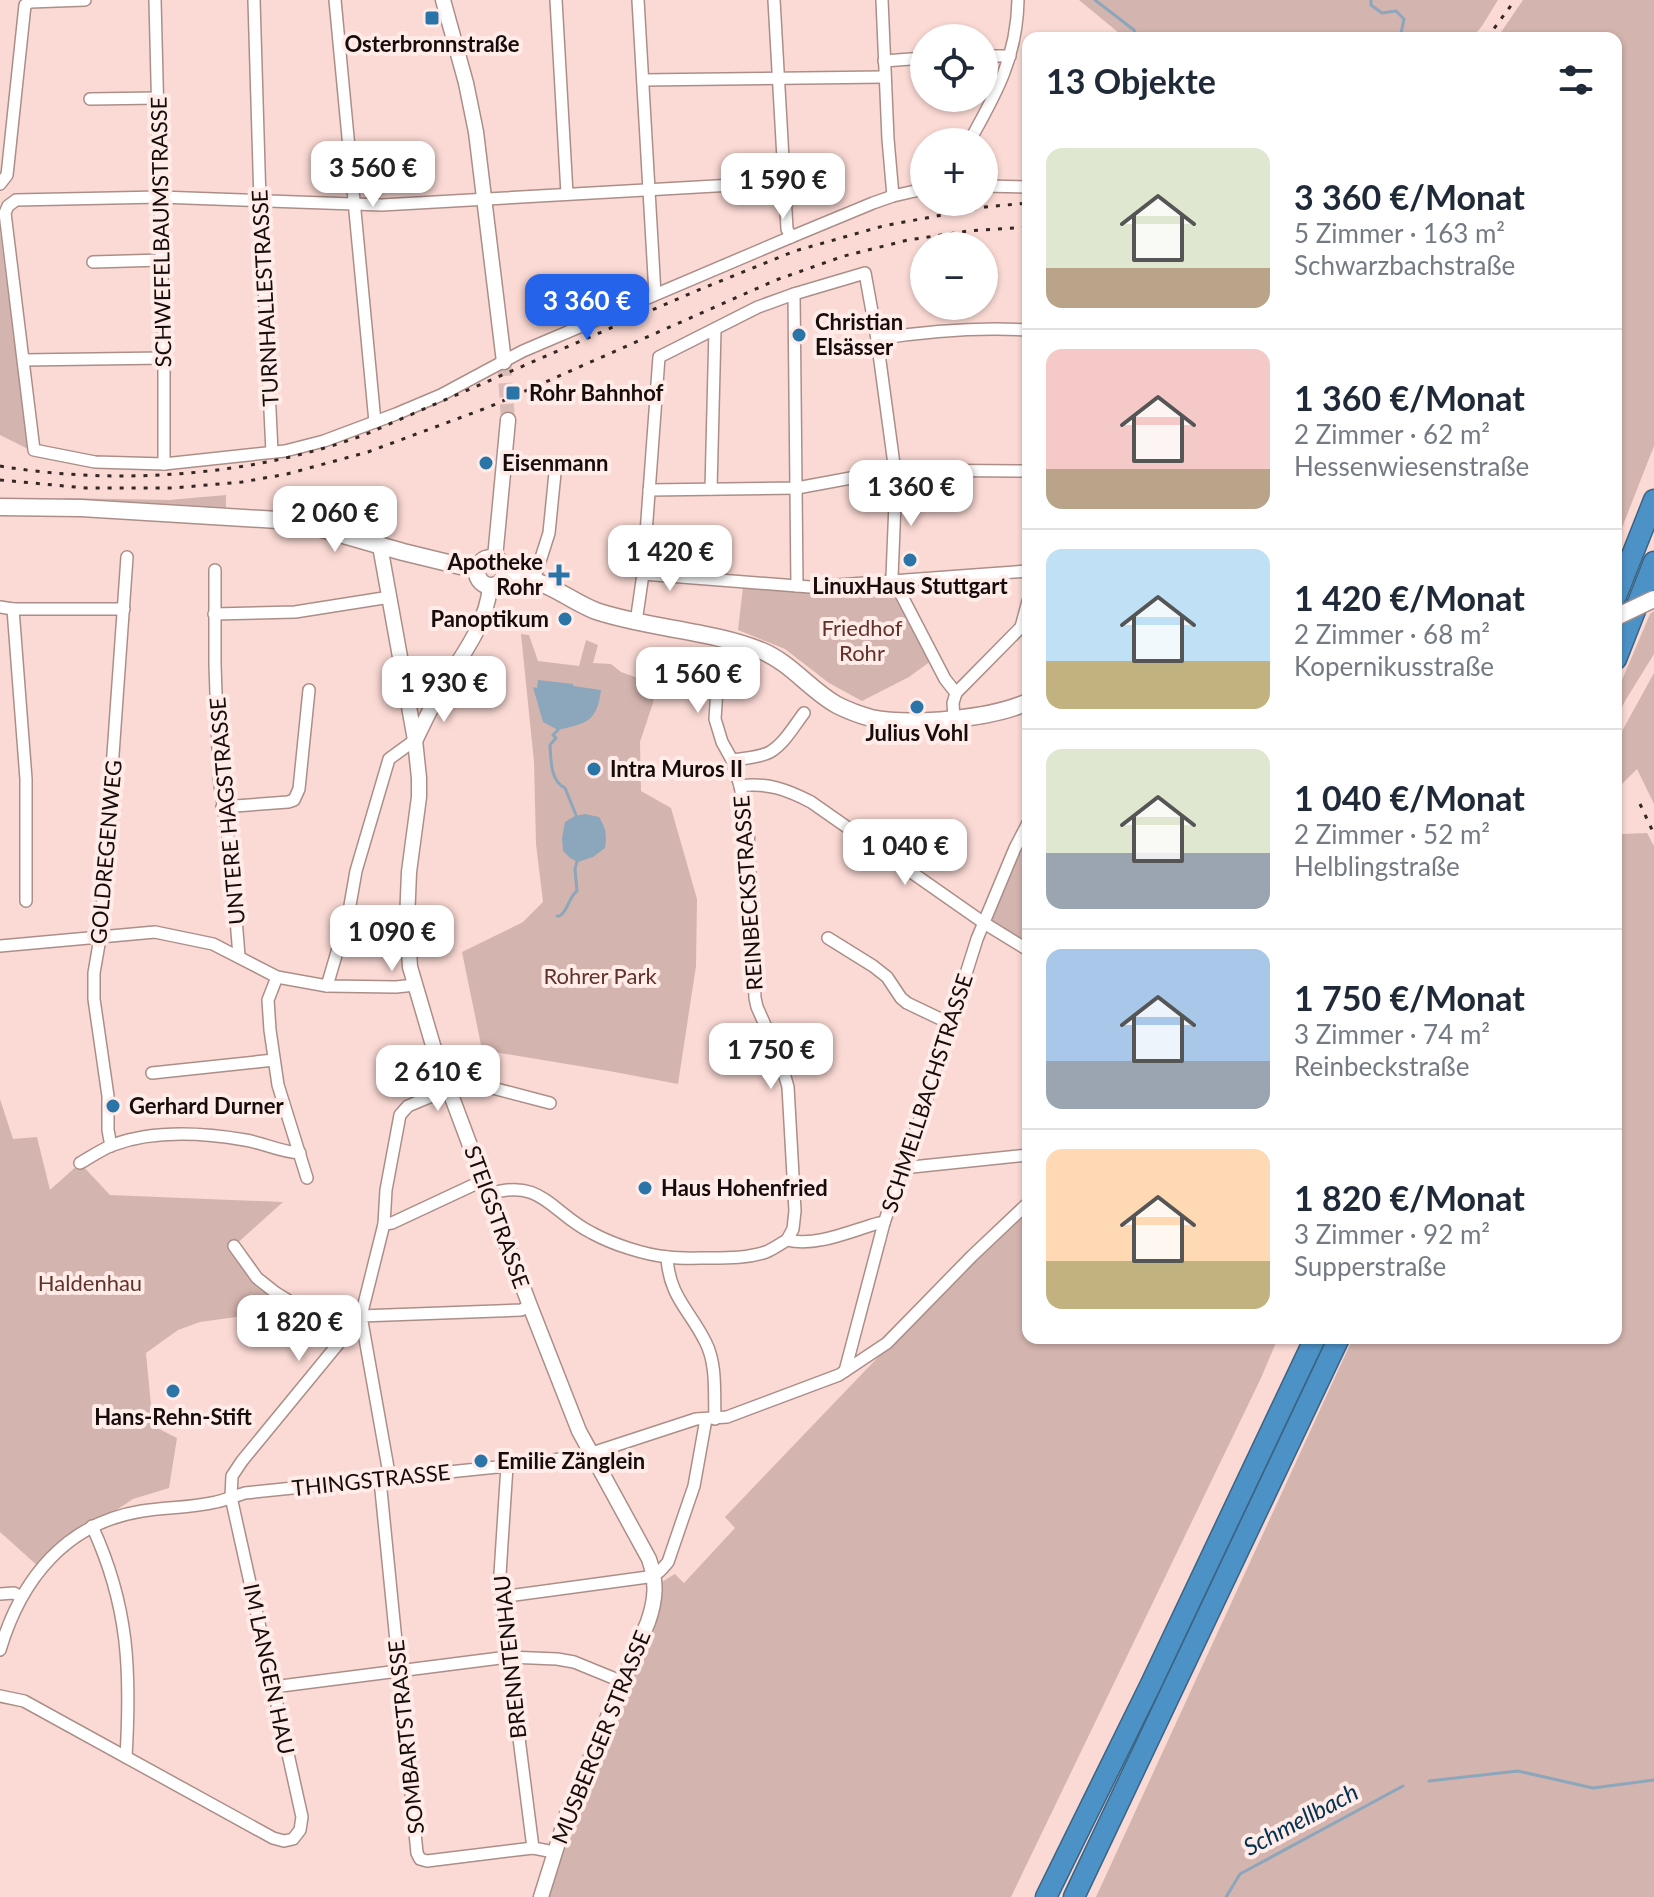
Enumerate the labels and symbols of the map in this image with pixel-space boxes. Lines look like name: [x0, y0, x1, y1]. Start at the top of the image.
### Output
marker: Osterbronnstraße: [423, 9, 441, 27]
place label: Osterbronnstraße: [344, 30, 520, 57]
street label: SCHWEFELBAUMSTRASSE: [145, 96, 176, 368]
pin: 3 560 €: [299, 141, 447, 209]
pin: 1 590 €: [709, 153, 857, 221]
street label: TURNHALLESTRASSE: [245, 189, 284, 407]
pin: 3 360 €: [513, 274, 661, 342]
place label: Christian Elsässer: [815, 308, 903, 360]
marker: Christian Elsässer: [790, 326, 808, 344]
place label: Rohr Bahnhof: [529, 379, 664, 406]
marker: Rohr Bahnhof: [504, 384, 522, 402]
place label: Eisenmann: [502, 449, 608, 476]
marker: Eisenmann: [477, 454, 495, 472]
pin: 1 360 €: [837, 460, 985, 528]
pin: 2 060 €: [261, 486, 409, 554]
pin: 1 420 €: [596, 525, 744, 593]
place label: Apotheke Rohr: [447, 548, 544, 600]
marker: LinuxHaus Stuttgart: [901, 551, 919, 569]
marker: Apotheke Rohr: [550, 566, 568, 584]
place label: LinuxHaus Stuttgart: [812, 572, 1008, 599]
place label: Panoptikum: [430, 605, 549, 632]
marker: Panoptikum: [556, 610, 574, 628]
park label: Friedhof Rohr: [822, 614, 903, 666]
pin: 1 560 €: [624, 647, 772, 715]
pin: 1 930 €: [370, 656, 518, 724]
street label: UNTERE HAGSTRASSE: [203, 696, 250, 926]
marker: Julius Vohl: [908, 698, 926, 716]
place label: Julius Vohl: [865, 719, 969, 746]
place label: Intra Muros II: [610, 755, 743, 782]
street label: GOLDREGENWEG: [84, 759, 127, 945]
marker: Intra Muros II: [585, 760, 603, 778]
street label: REINBECKSTRASSE: [727, 795, 768, 991]
pin: 1 040 €: [831, 819, 979, 887]
pin: 1 090 €: [318, 905, 466, 973]
park label: Rohrer Park: [543, 962, 657, 989]
street label: SCHMELLBACHSTRASSE: [875, 970, 978, 1216]
pin: 1 750 €: [697, 1023, 845, 1091]
pin: 2 610 €: [364, 1045, 512, 1113]
place label: Gerhard Durner: [129, 1092, 284, 1119]
marker: Gerhard Durner: [104, 1097, 122, 1115]
street label: STEIGSTRASSE: [459, 1142, 536, 1292]
place label: Haus Hohenfried: [661, 1174, 828, 1201]
marker: Haus Hohenfried: [636, 1179, 654, 1197]
park label: Haldenhau: [38, 1269, 142, 1296]
pin: 1 820 €: [225, 1295, 373, 1363]
marker: Hans-Rehn-Stift: [164, 1382, 182, 1400]
place label: Hans-Rehn-Stift: [94, 1403, 252, 1430]
place label: Emilie Zänglein: [497, 1447, 645, 1474]
marker: Emilie Zänglein: [472, 1452, 490, 1470]
street label: THINGSTRASSE: [290, 1458, 451, 1501]
street label: BRENNTENHAU: [487, 1574, 532, 1740]
street label: IM LANGEN HAU: [238, 1581, 301, 1757]
street label: MUSBERGER STRASSE: [545, 1626, 656, 1847]
street label: SOMBARTSTRASSE: [382, 1639, 429, 1836]
water label: Schmellbach: [1238, 1776, 1363, 1861]

